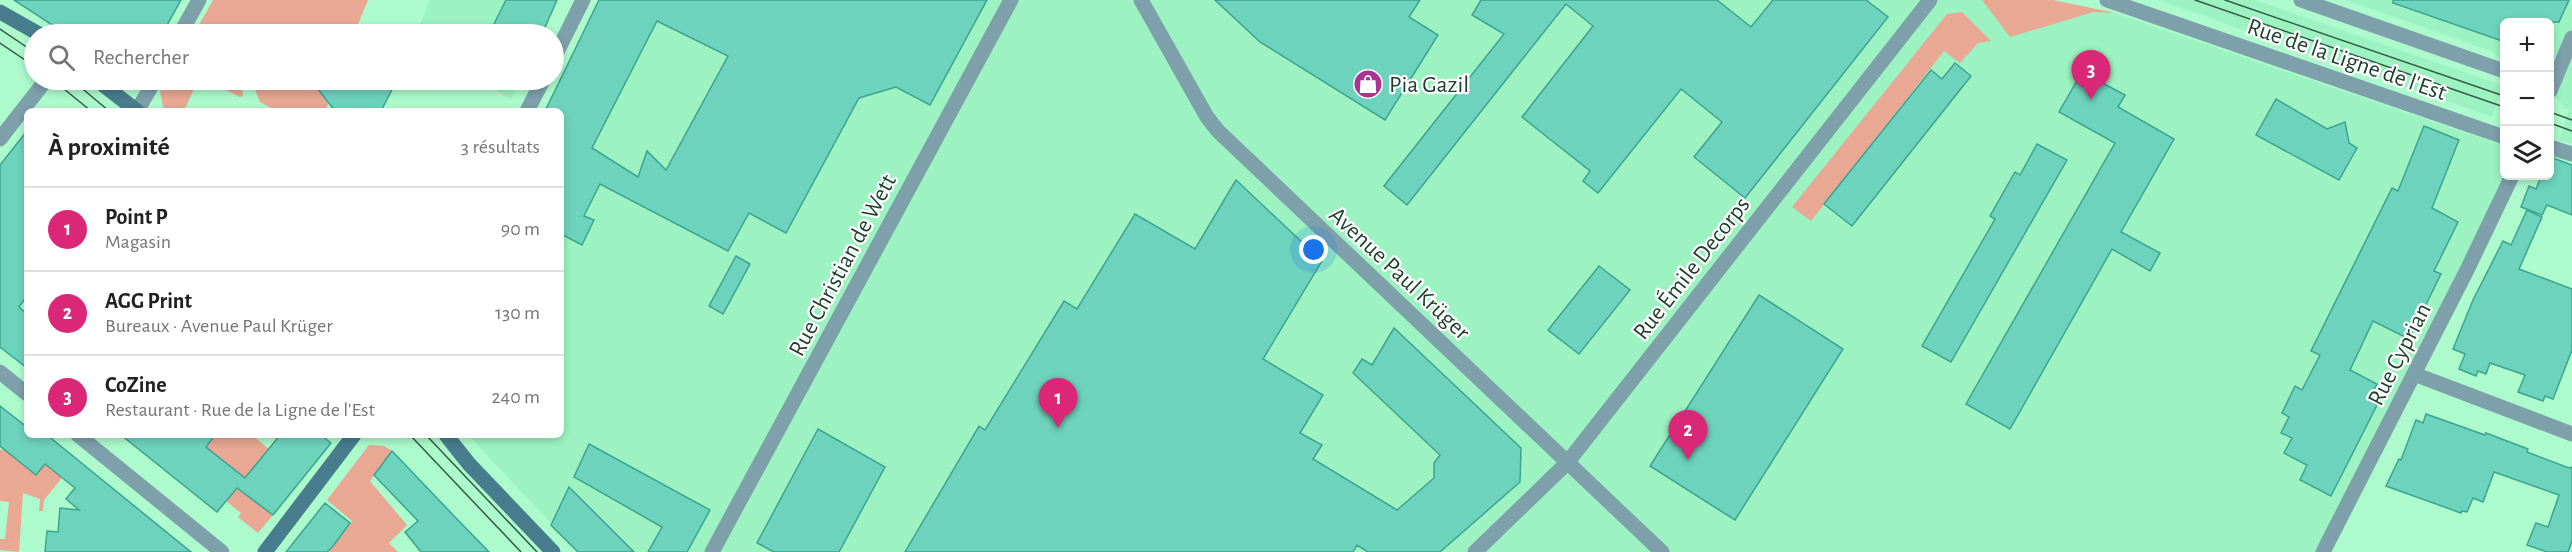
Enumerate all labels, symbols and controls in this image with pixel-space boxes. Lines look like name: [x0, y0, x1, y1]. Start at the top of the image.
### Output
street label: Rue de la Ligne de l'Est: [2244, 15, 2450, 105]
map controls: [2500, 18, 2554, 180]
button: +: [2500, 18, 2554, 72]
search box: [24, 24, 564, 90]
icon: search: [45, 41, 78, 74]
text: Rechercher: [93, 46, 189, 68]
pin: 3: [2072, 51, 2110, 100]
shop icon: Pia Gazil: [1352, 68, 1384, 100]
button: −: [2500, 72, 2554, 126]
place label: Pia Gazil: [1389, 73, 1469, 97]
button: layers: [2500, 126, 2554, 180]
text: À proximité: [48, 134, 170, 160]
text: 3 résultats: [461, 137, 540, 157]
street label: Rue Christian de Wett: [785, 170, 901, 360]
street label: Rue Émile Decorps: [1627, 192, 1755, 344]
street label: Avenue Paul Krüger: [1324, 203, 1474, 345]
text: Point P: [105, 206, 168, 228]
text: 1: [64, 219, 71, 239]
text: 90 m: [501, 219, 540, 239]
text: Magasin: [105, 232, 171, 252]
your location: [1299, 235, 1328, 264]
text: AGG Print: [105, 290, 192, 312]
street label: Rue Cyprian: [2364, 299, 2436, 410]
text: 2: [63, 303, 72, 323]
text: 130 m: [495, 303, 540, 323]
text: Bureaux · Avenue Paul Krüger: [105, 316, 333, 336]
text: CoZine: [105, 374, 167, 396]
pin: 1: [1038, 378, 1078, 428]
text: 3: [63, 387, 72, 407]
text: 240 m: [491, 387, 540, 407]
text: Restaurant · Rue de la Ligne de l'Est: [105, 400, 375, 420]
pin: 2: [1668, 410, 1708, 460]

